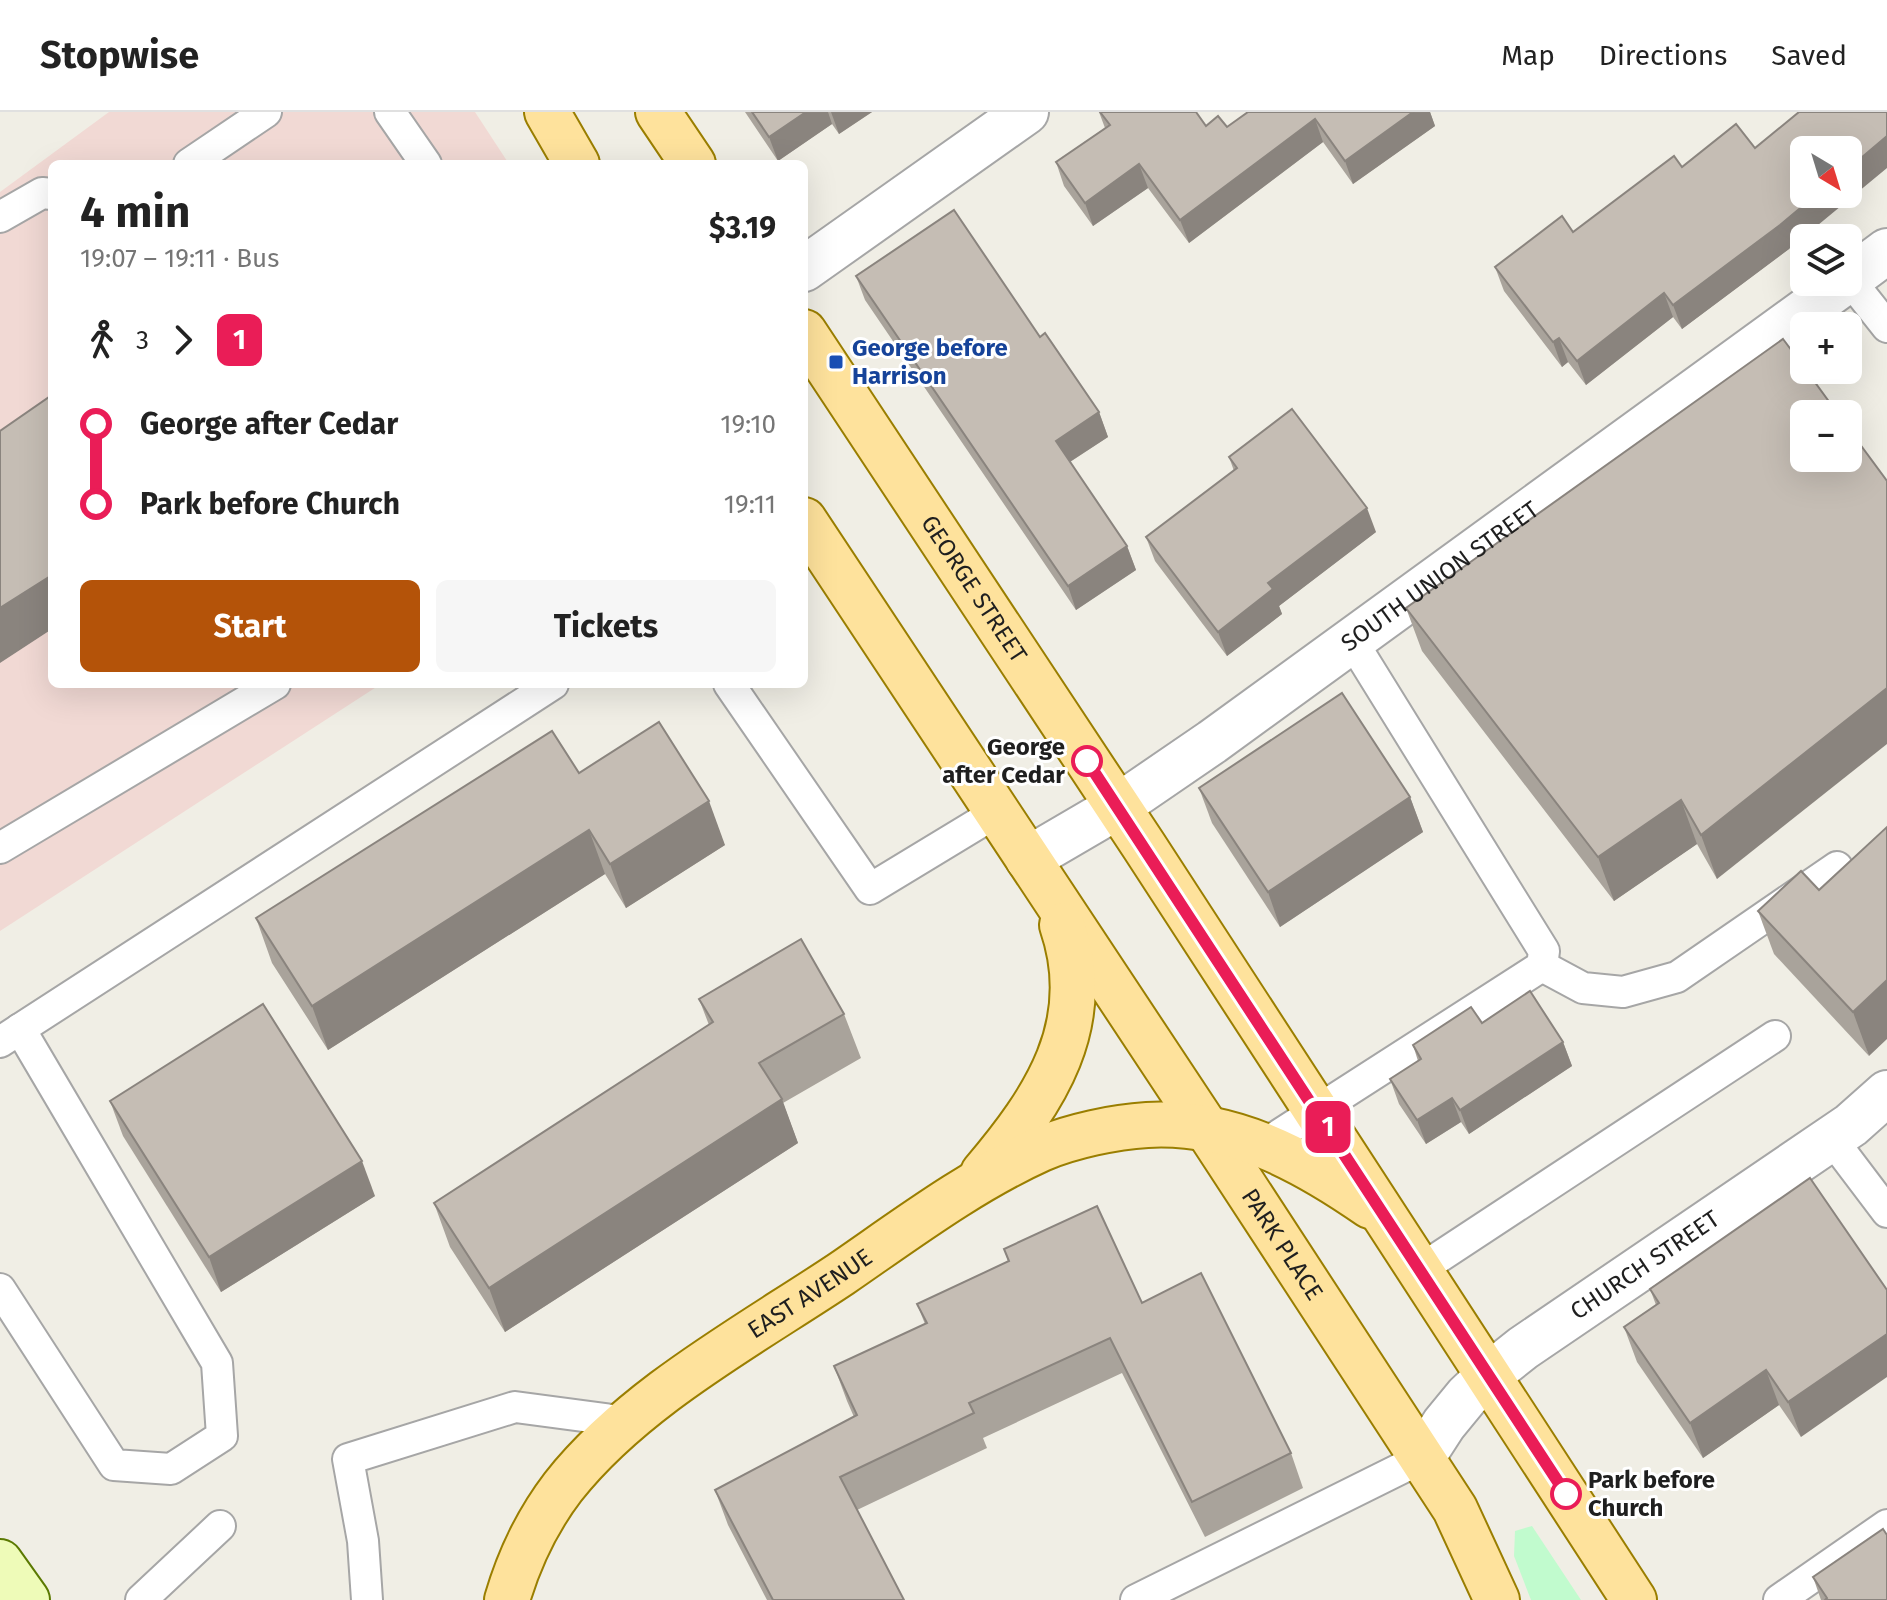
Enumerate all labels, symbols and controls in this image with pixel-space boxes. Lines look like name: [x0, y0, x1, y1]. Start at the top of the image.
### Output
text: Stopwise: [40, 32, 199, 78]
text: Map: [1501, 39, 1555, 72]
text: Directions: [1599, 39, 1727, 72]
text: Saved: [1771, 39, 1847, 72]
north arrow: [1790, 136, 1862, 208]
map controls: [1790, 136, 1862, 472]
text: 4 min: [80, 186, 190, 239]
text: $3.19: [709, 210, 776, 246]
button: layers: [1790, 224, 1862, 296]
text: 19:07 – 19:11 · Bus: [80, 243, 279, 274]
button: +: [1790, 312, 1862, 384]
icon: walk: [80, 318, 124, 362]
icon: forward: [161, 318, 205, 362]
text: 1: [233, 323, 246, 356]
text: 3: [136, 325, 149, 356]
place label: George before Harrison: [852, 334, 1008, 390]
marker: George before Harrison: [827, 353, 845, 371]
button: −: [1790, 400, 1862, 472]
text: George after Cedar: [140, 406, 398, 442]
text: 19:10: [720, 409, 776, 440]
text: Park before Church: [140, 486, 400, 522]
text: 19:11: [724, 489, 776, 520]
street label: SOUTH UNION STREET: [1336, 495, 1545, 657]
street label: GEORGE STREET: [915, 510, 1033, 668]
button: Start: [80, 580, 420, 672]
button: Tickets: [436, 580, 776, 672]
place label: George after Cedar: [942, 733, 1065, 789]
marker: George after Cedar: [1072, 746, 1102, 776]
line badge: 1: [1302, 1101, 1354, 1153]
text: 1: [1322, 1110, 1335, 1143]
street label: PARK PLACE: [1236, 1183, 1329, 1305]
street label: CHURCH STREET: [1565, 1204, 1725, 1326]
street label: EAST AVENUE: [743, 1243, 877, 1344]
place label: Park before Church: [1588, 1466, 1715, 1522]
marker: Park before Church: [1551, 1479, 1581, 1509]

